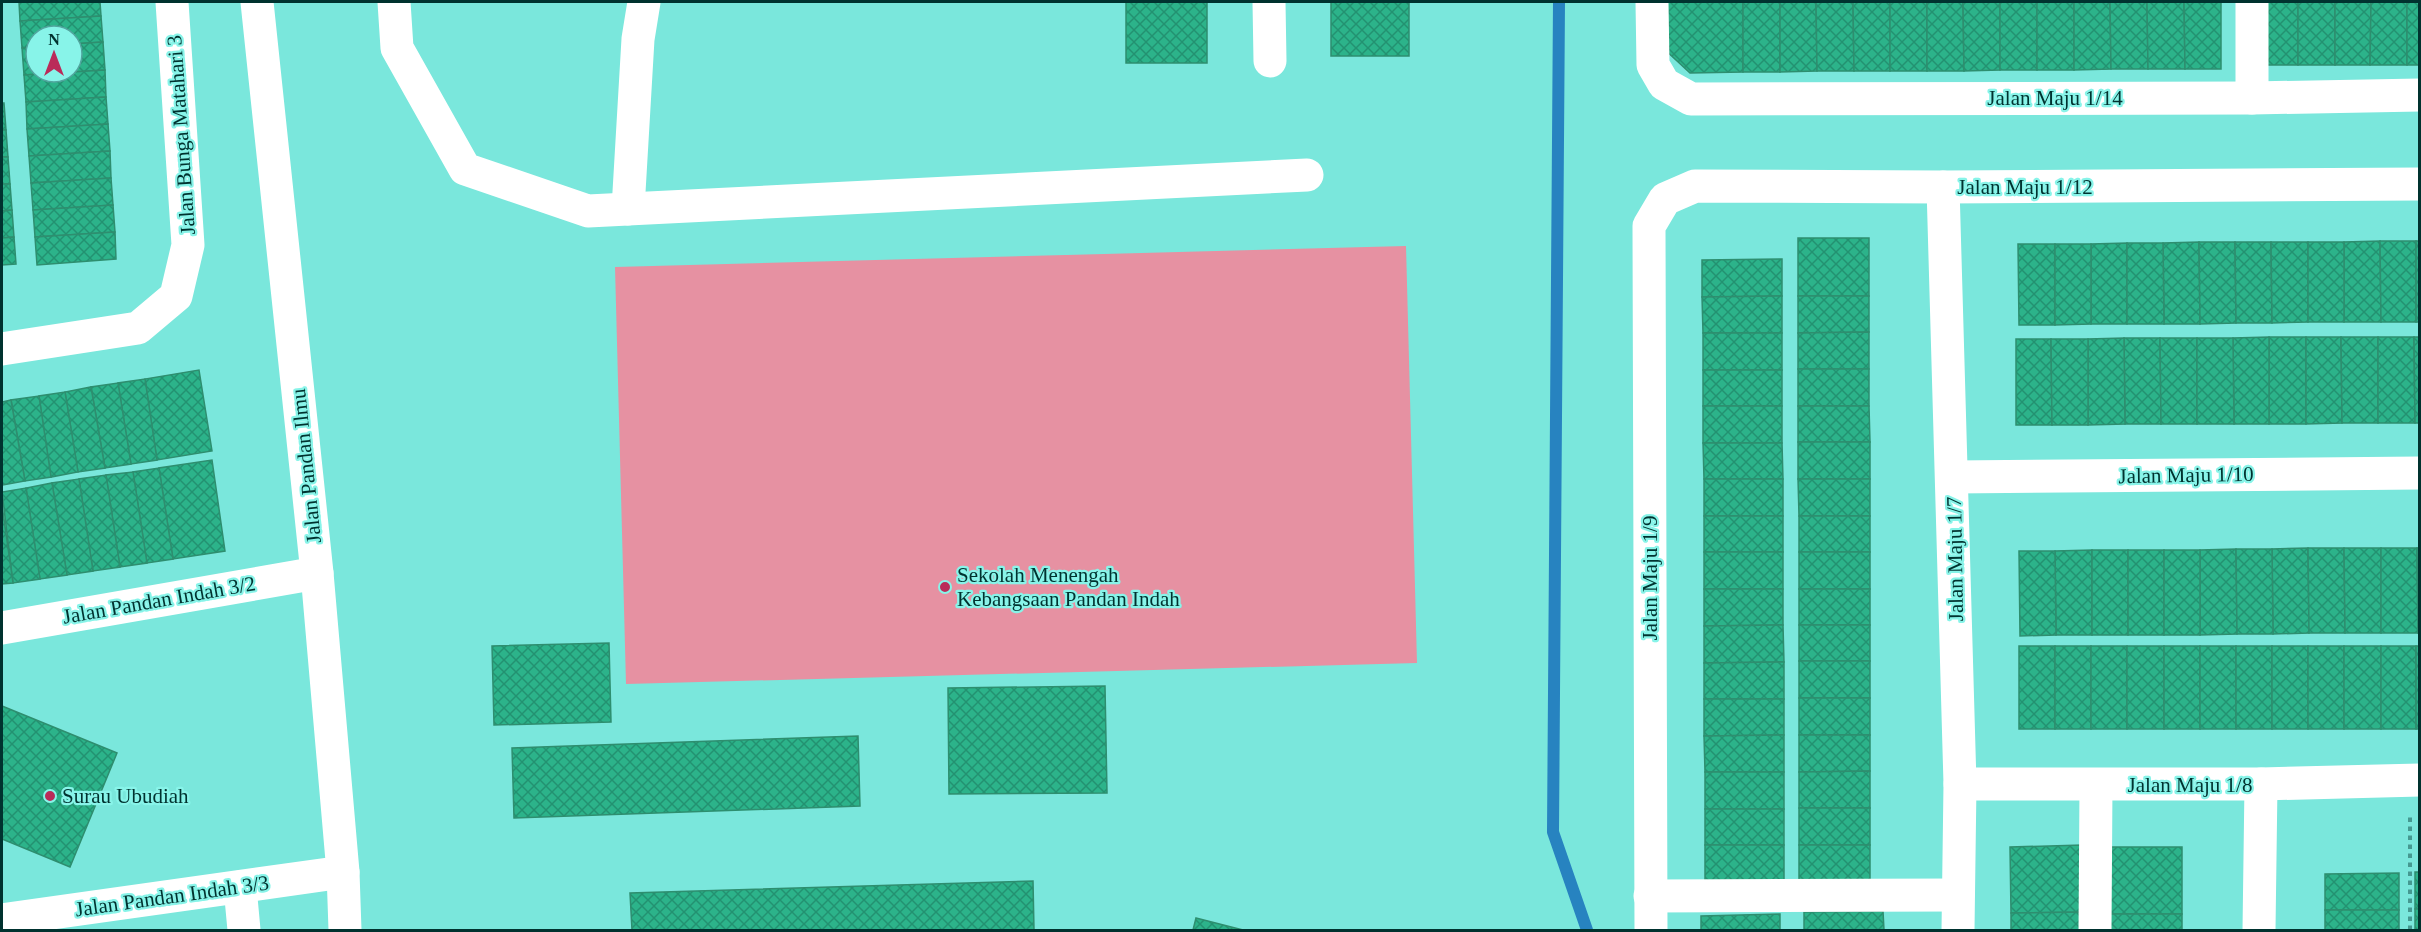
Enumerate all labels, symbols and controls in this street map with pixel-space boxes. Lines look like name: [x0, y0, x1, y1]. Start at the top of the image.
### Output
north arrow: [24, 24, 84, 84]
text: N: [48, 31, 60, 48]
street label: Jalan Bunga Matahari 3: [162, 34, 200, 236]
street label: Jalan Maju 1/14: [1987, 86, 2123, 110]
street label: Jalan Maju 1/12: [1957, 175, 2093, 199]
street label: Jalan Pandan Ilmu: [286, 387, 326, 544]
street label: Jalan Maju 1/10: [2118, 462, 2254, 488]
street label: Jalan Maju 1/7: [1942, 496, 1968, 622]
street label: Jalan Maju 1/9: [1638, 516, 1662, 640]
place label: Sekolah Menengah Kebangsaan Pandan Indah: [957, 563, 1180, 611]
street label: Jalan Pandan Indah 3/2: [61, 571, 257, 629]
marker: Sekolah Menengah Kebangsaan Pandan Indah: [938, 580, 952, 594]
street label: Jalan Maju 1/8: [2128, 773, 2252, 797]
place label: Surau Ubudiah: [62, 784, 189, 808]
marker: Surau Ubudiah: [43, 789, 57, 803]
street label: Jalan Pandan Indah 3/3: [74, 871, 270, 921]

